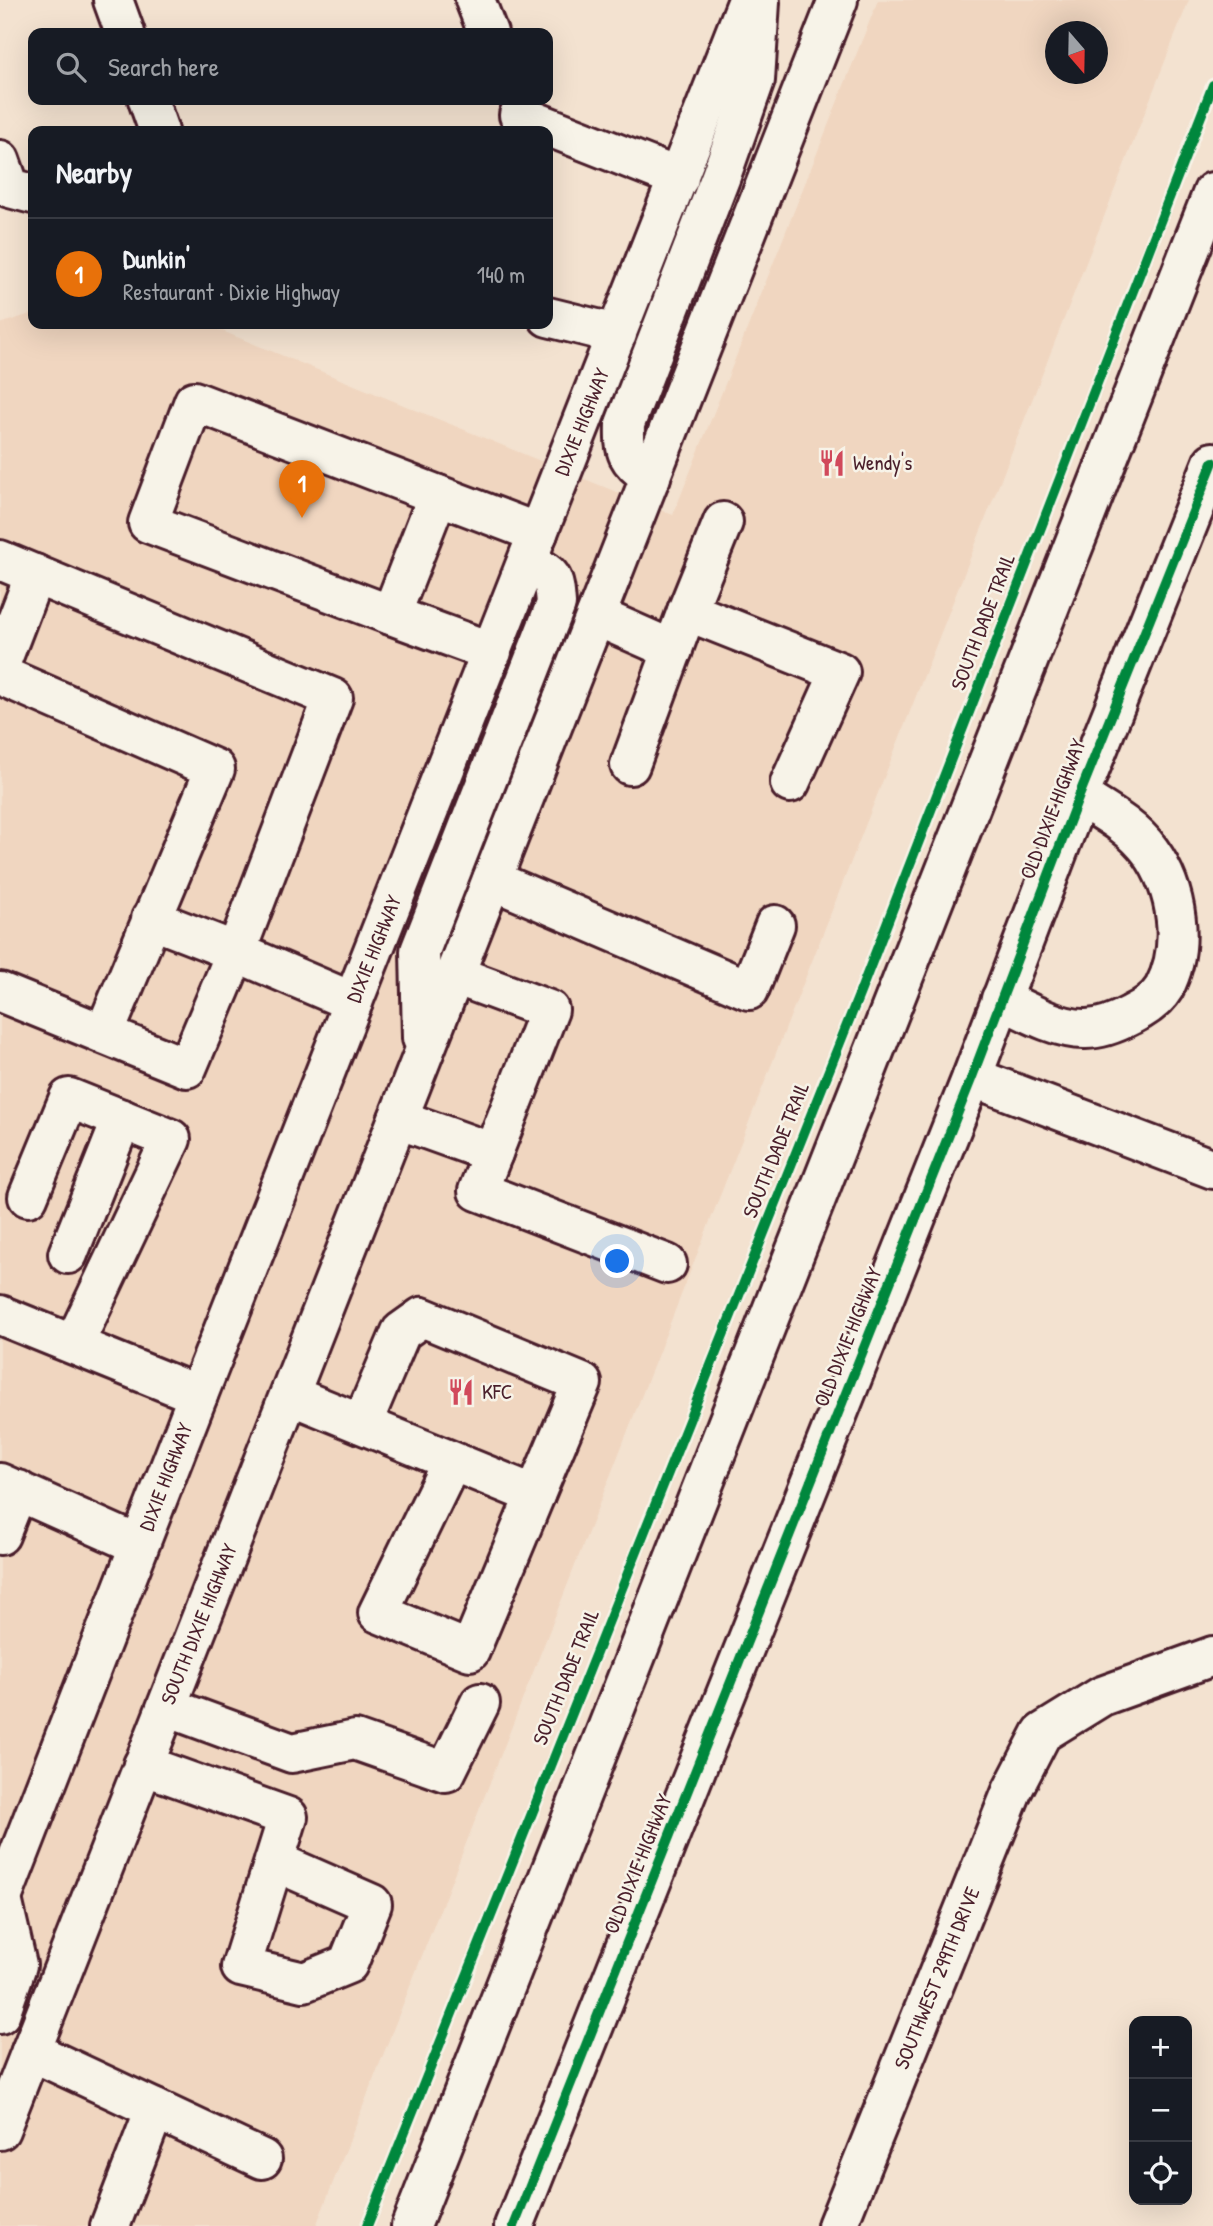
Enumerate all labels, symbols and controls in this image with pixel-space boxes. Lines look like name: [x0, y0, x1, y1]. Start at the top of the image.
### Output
north arrow: [1045, 21, 1108, 84]
search box: [28, 28, 553, 105]
icon: search: [52, 48, 90, 86]
text: Search here: [108, 49, 219, 84]
text: Nearby: [56, 152, 132, 192]
text: Dunkin': [123, 241, 190, 276]
text: 1: [75, 259, 83, 290]
text: 140 m: [477, 259, 525, 290]
text: Restaurant · Dixie Highway: [123, 276, 340, 307]
street label: DIXIE HIGHWAY: [547, 363, 617, 480]
restaurant icon: Wendy's: [817, 448, 847, 478]
place label: Wendy's: [853, 448, 912, 477]
pin: 1: [279, 460, 325, 518]
street label: SOUTH DADE TRAIL: [943, 549, 1022, 694]
street label: OLD DIXIE HIGHWAY: [1012, 734, 1093, 883]
street label: DIXIE HIGHWAY: [339, 890, 409, 1007]
street label: SOUTH DADE TRAIL: [735, 1077, 816, 1222]
your location: [600, 1244, 634, 1278]
street label: OLD DIXIE HIGHWAY: [806, 1262, 889, 1411]
restaurant icon: KFC: [446, 1377, 476, 1407]
place label: KFC: [482, 1377, 512, 1406]
street label: DIXIE HIGHWAY: [132, 1418, 200, 1535]
street label: SOUTH DIXIE HIGHWAY: [153, 1538, 244, 1709]
street label: SOUTH DADE TRAIL: [525, 1604, 606, 1749]
street label: OLD DIXIE HIGHWAY: [596, 1789, 679, 1938]
street label: SOUTHWEST 299TH DRIVE: [887, 1882, 986, 2073]
map controls: [1129, 2016, 1192, 2205]
button: +: [1129, 2016, 1192, 2079]
button: −: [1129, 2079, 1192, 2142]
button: locate: [1129, 2142, 1192, 2205]

